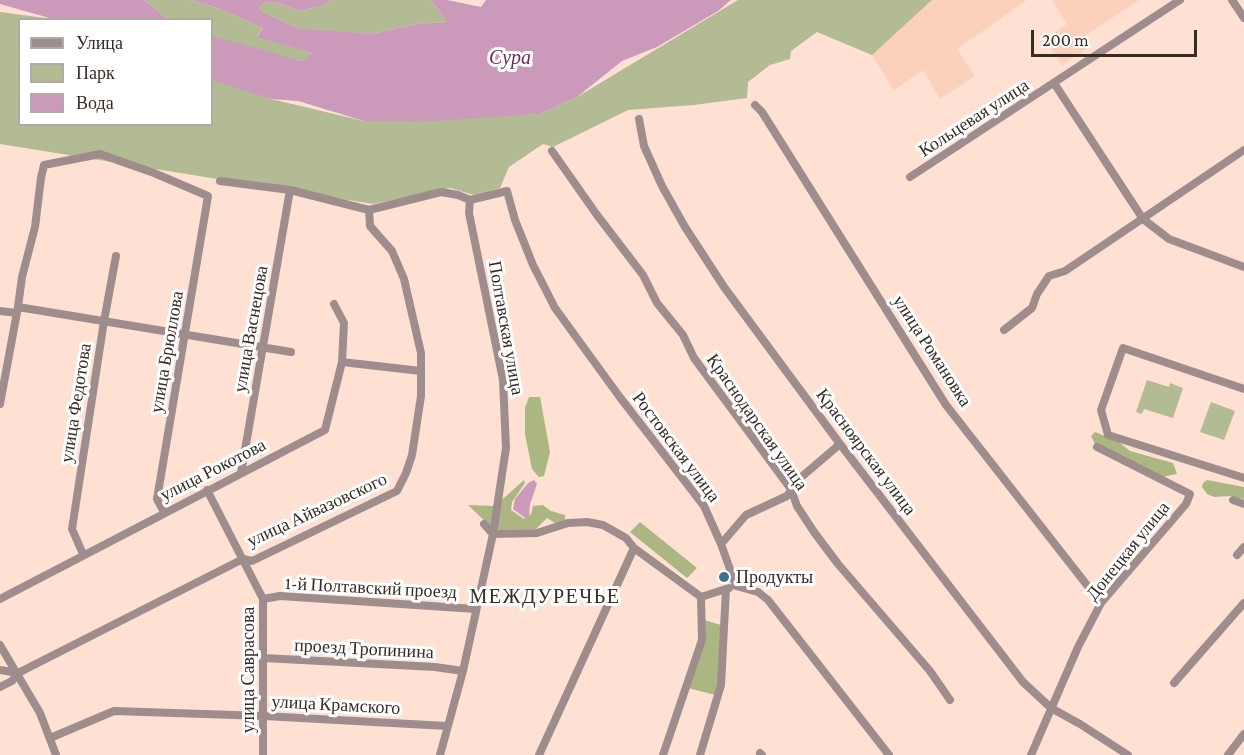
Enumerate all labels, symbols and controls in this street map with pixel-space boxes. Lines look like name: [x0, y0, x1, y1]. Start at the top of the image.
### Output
legend: [18, 18, 213, 126]
scale bar: [1034, 18, 1200, 56]
text: 200 m: [1042, 30, 1089, 50]
text: Улица: [76, 33, 123, 53]
water label: Сура: [489, 46, 531, 70]
text: Парк: [76, 63, 115, 83]
street label: Кольцевая улица: [915, 74, 1033, 162]
text: Вода: [76, 93, 114, 113]
street label: Полтавская улица: [484, 259, 528, 397]
street label: улица Васнецова: [229, 264, 273, 394]
street label: улица Брюллова: [146, 289, 188, 415]
street label: улица Романовка: [888, 291, 976, 411]
street label: улица Федотова: [56, 342, 96, 464]
street label: Краснодарская улица: [702, 350, 812, 494]
street label: Красноярская улица: [811, 384, 921, 520]
street label: Ростовская улица: [627, 388, 725, 506]
street label: улица Рокотова: [156, 434, 270, 506]
street label: улица Айвазовского: [244, 468, 390, 552]
street label: Донецкая улица: [1082, 497, 1174, 605]
place label: Продукты: [736, 566, 813, 588]
marker: Продукты: [717, 570, 731, 584]
street label: 1-й Полтавский проезд: [284, 573, 458, 603]
district label: МЕЖДУРЕЧЬЕ: [469, 585, 621, 609]
street label: улица Саврасова: [237, 607, 259, 733]
street label: проезд Тропинина: [294, 635, 434, 663]
street label: улица Крамского: [271, 691, 401, 719]

